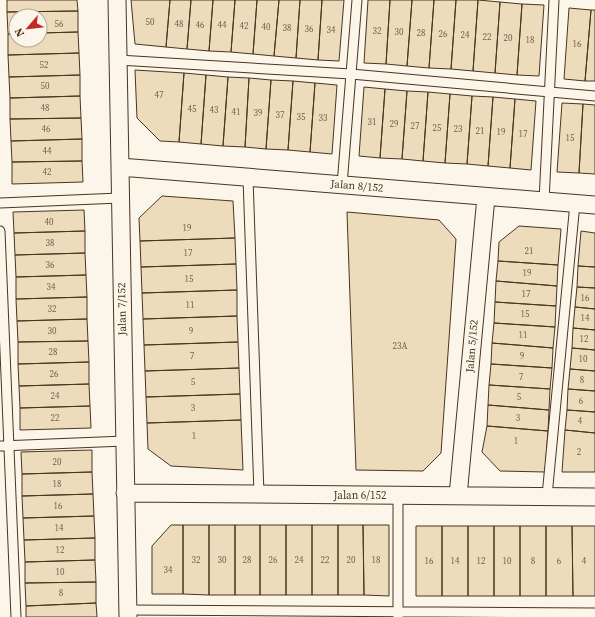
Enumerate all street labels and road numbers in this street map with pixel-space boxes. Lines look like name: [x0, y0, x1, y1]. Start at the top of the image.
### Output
street label: Jalan 8/152: [329, 176, 385, 196]
street label: Jalan 7/152: [114, 282, 130, 337]
street label: Jalan 5/152: [462, 318, 482, 374]
street label: Jalan 6/152: [333, 488, 387, 503]

